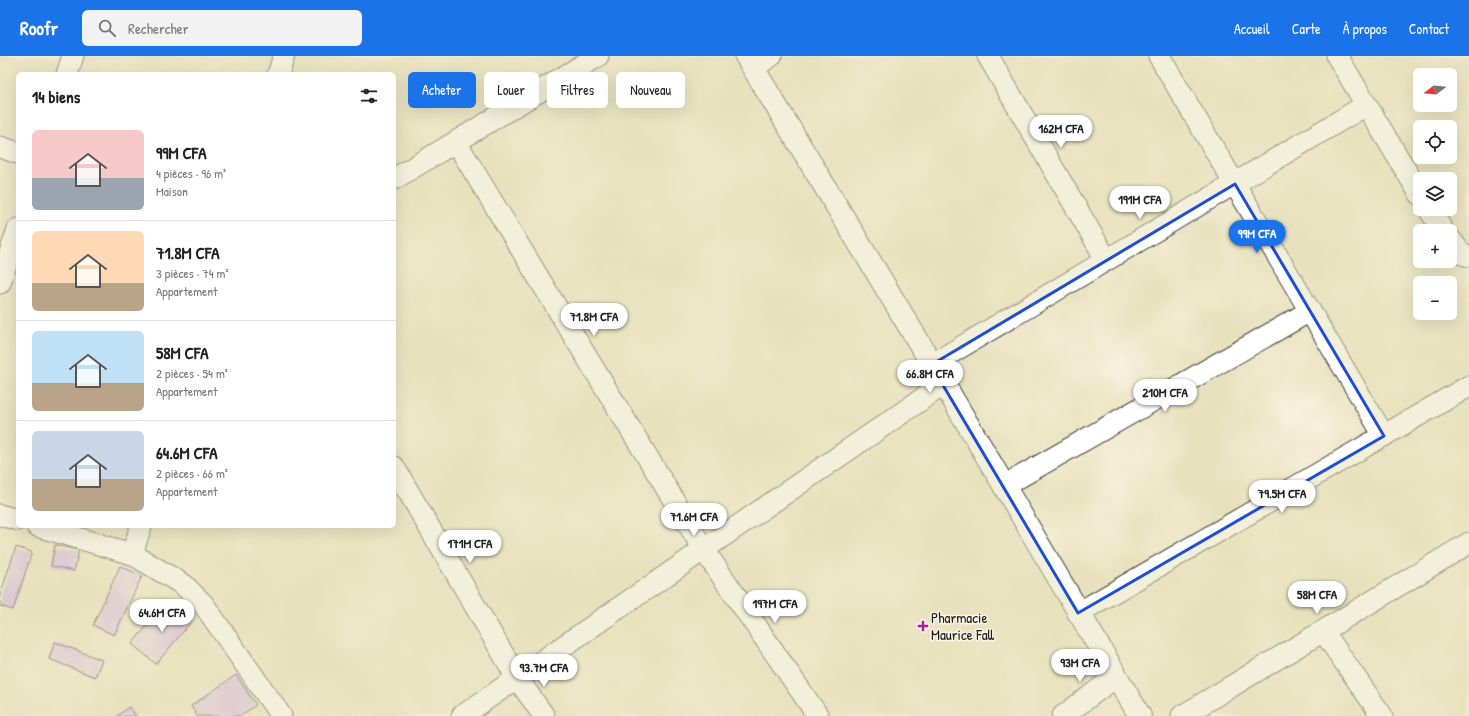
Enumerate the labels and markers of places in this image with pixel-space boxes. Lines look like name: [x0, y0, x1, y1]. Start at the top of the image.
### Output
pin: 162M CFA: [1020, 115, 1102, 149]
pin: 191M CFA: [1099, 186, 1181, 220]
pin: 99M CFA: [1220, 220, 1294, 254]
pin: 71.8M CFA: [548, 303, 640, 337]
pin: 66.8M CFA: [884, 360, 976, 394]
pin: 210M CFA: [1124, 379, 1206, 413]
pin: 79.5M CFA: [1236, 480, 1328, 514]
pin: 71.6M CFA: [648, 503, 740, 537]
pin: 171M CFA: [429, 530, 511, 564]
pin: 58M CFA: [1280, 581, 1354, 615]
pin: 197M CFA: [734, 590, 816, 624]
pin: 64.6M CFA: [116, 599, 208, 633]
place label: Pharmacie Maurice Fall: [931, 607, 995, 645]
marker: Pharmacie Maurice Fall: [918, 621, 928, 631]
pin: 93M CFA: [1043, 649, 1117, 683]
pin: 93.7M CFA: [498, 654, 590, 688]

